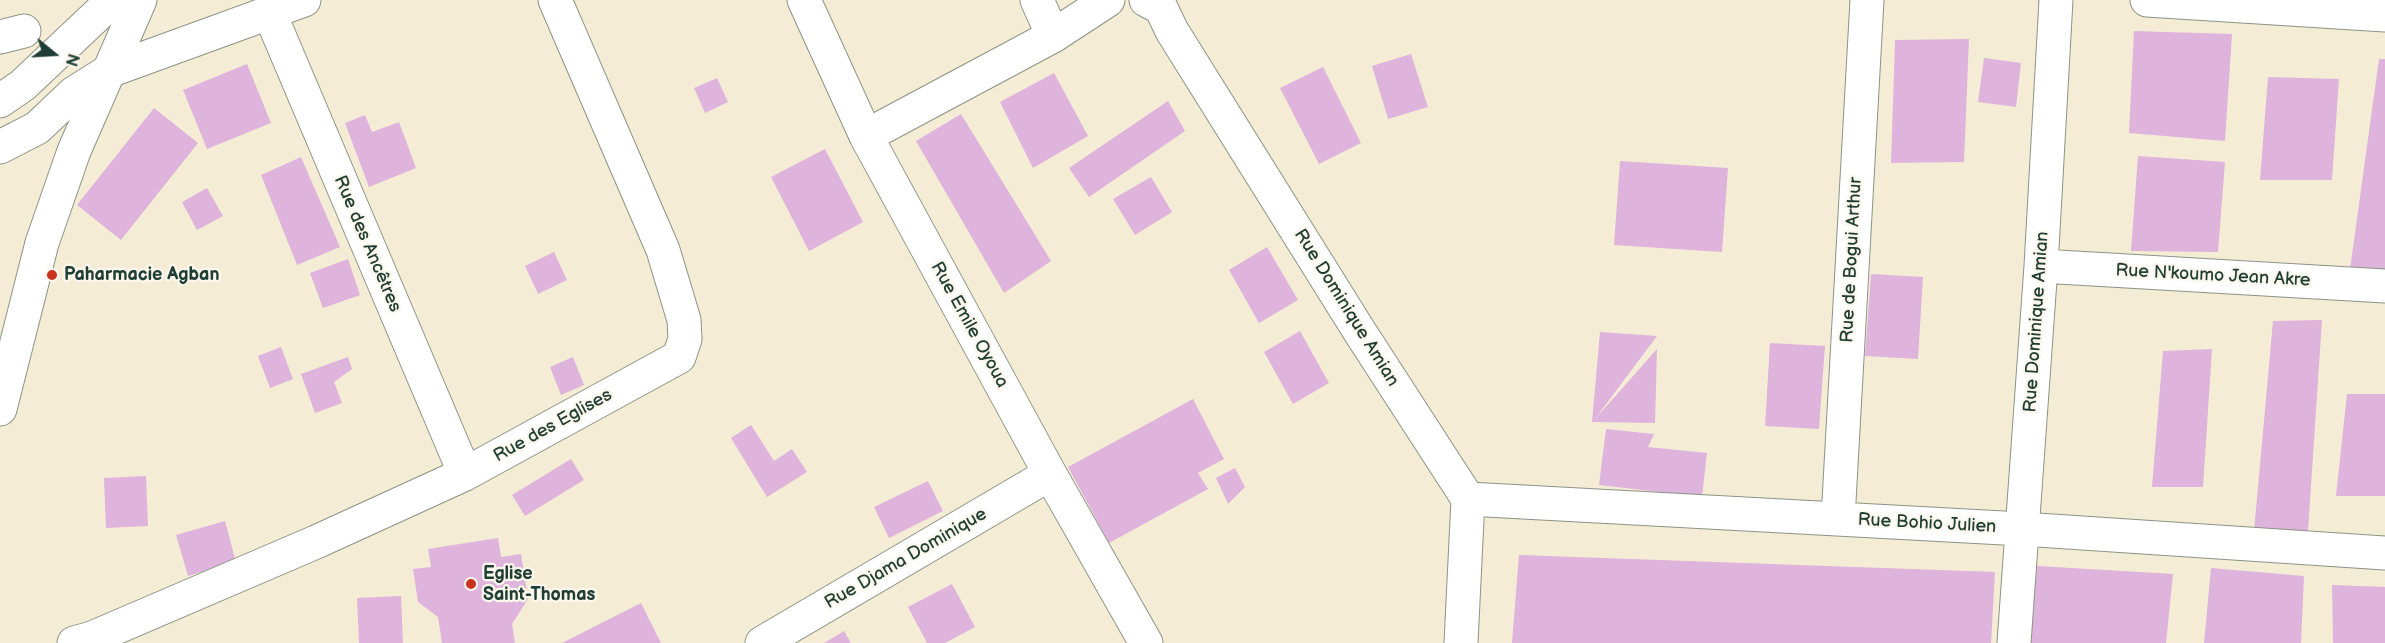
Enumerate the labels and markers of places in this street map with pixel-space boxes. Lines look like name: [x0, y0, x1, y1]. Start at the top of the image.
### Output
place label: Paharmacie Agban: [64, 264, 219, 286]
marker: Paharmacie Agban: [45, 268, 59, 282]
place label: Eglise Saint-Thomas: [483, 563, 595, 606]
marker: Eglise Saint-Thomas: [464, 577, 478, 591]

